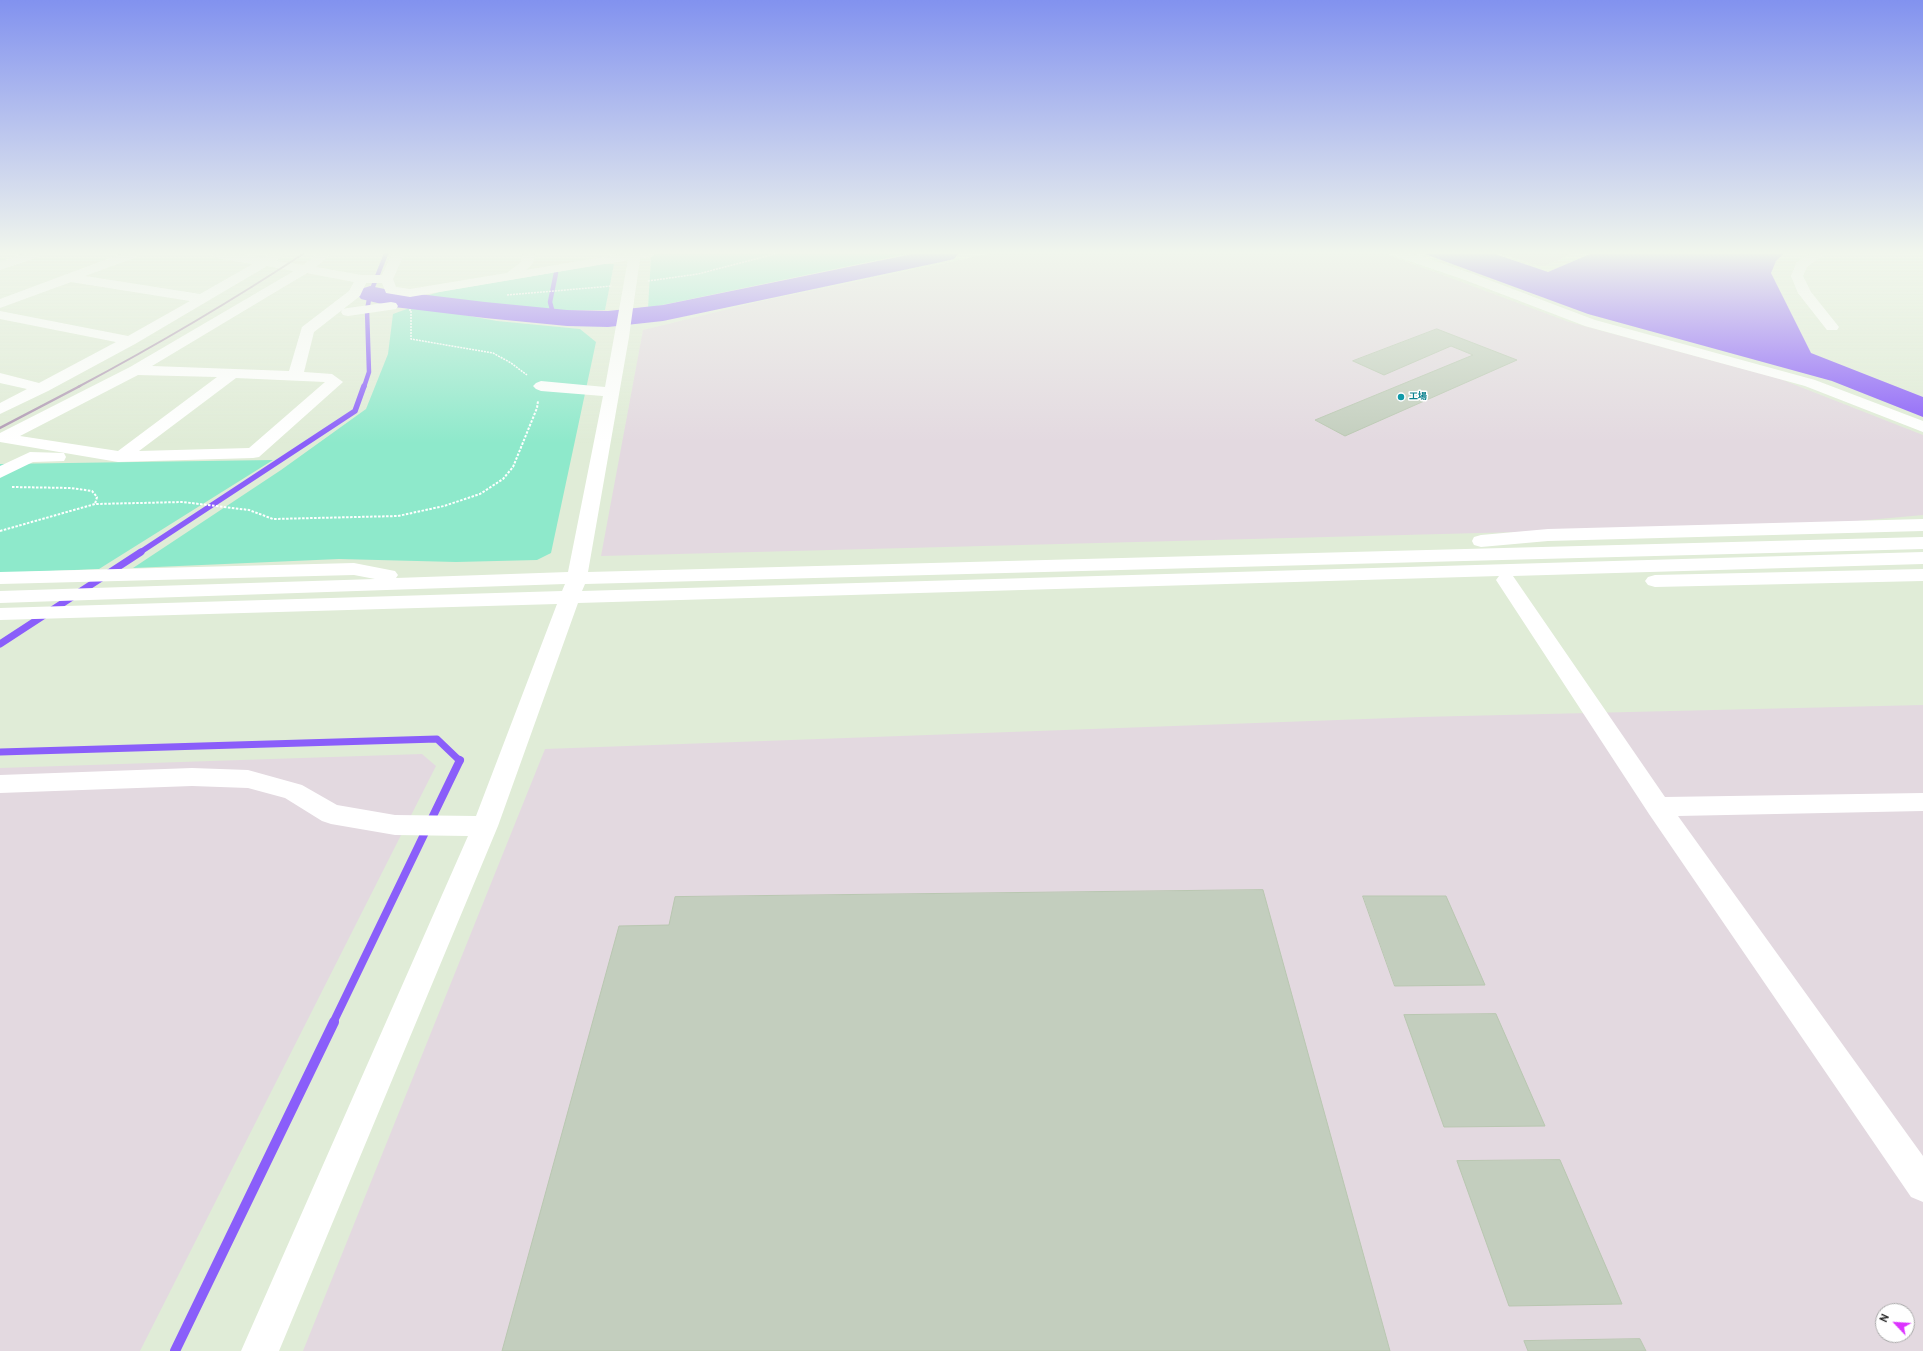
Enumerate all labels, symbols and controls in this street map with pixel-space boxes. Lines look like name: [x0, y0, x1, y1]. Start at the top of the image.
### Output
marker: 工場: [1396, 392, 1406, 402]
place label: 工場: [1409, 392, 1427, 402]
north arrow: [1875, 1303, 1915, 1343]
text: N: [1877, 1312, 1893, 1325]

